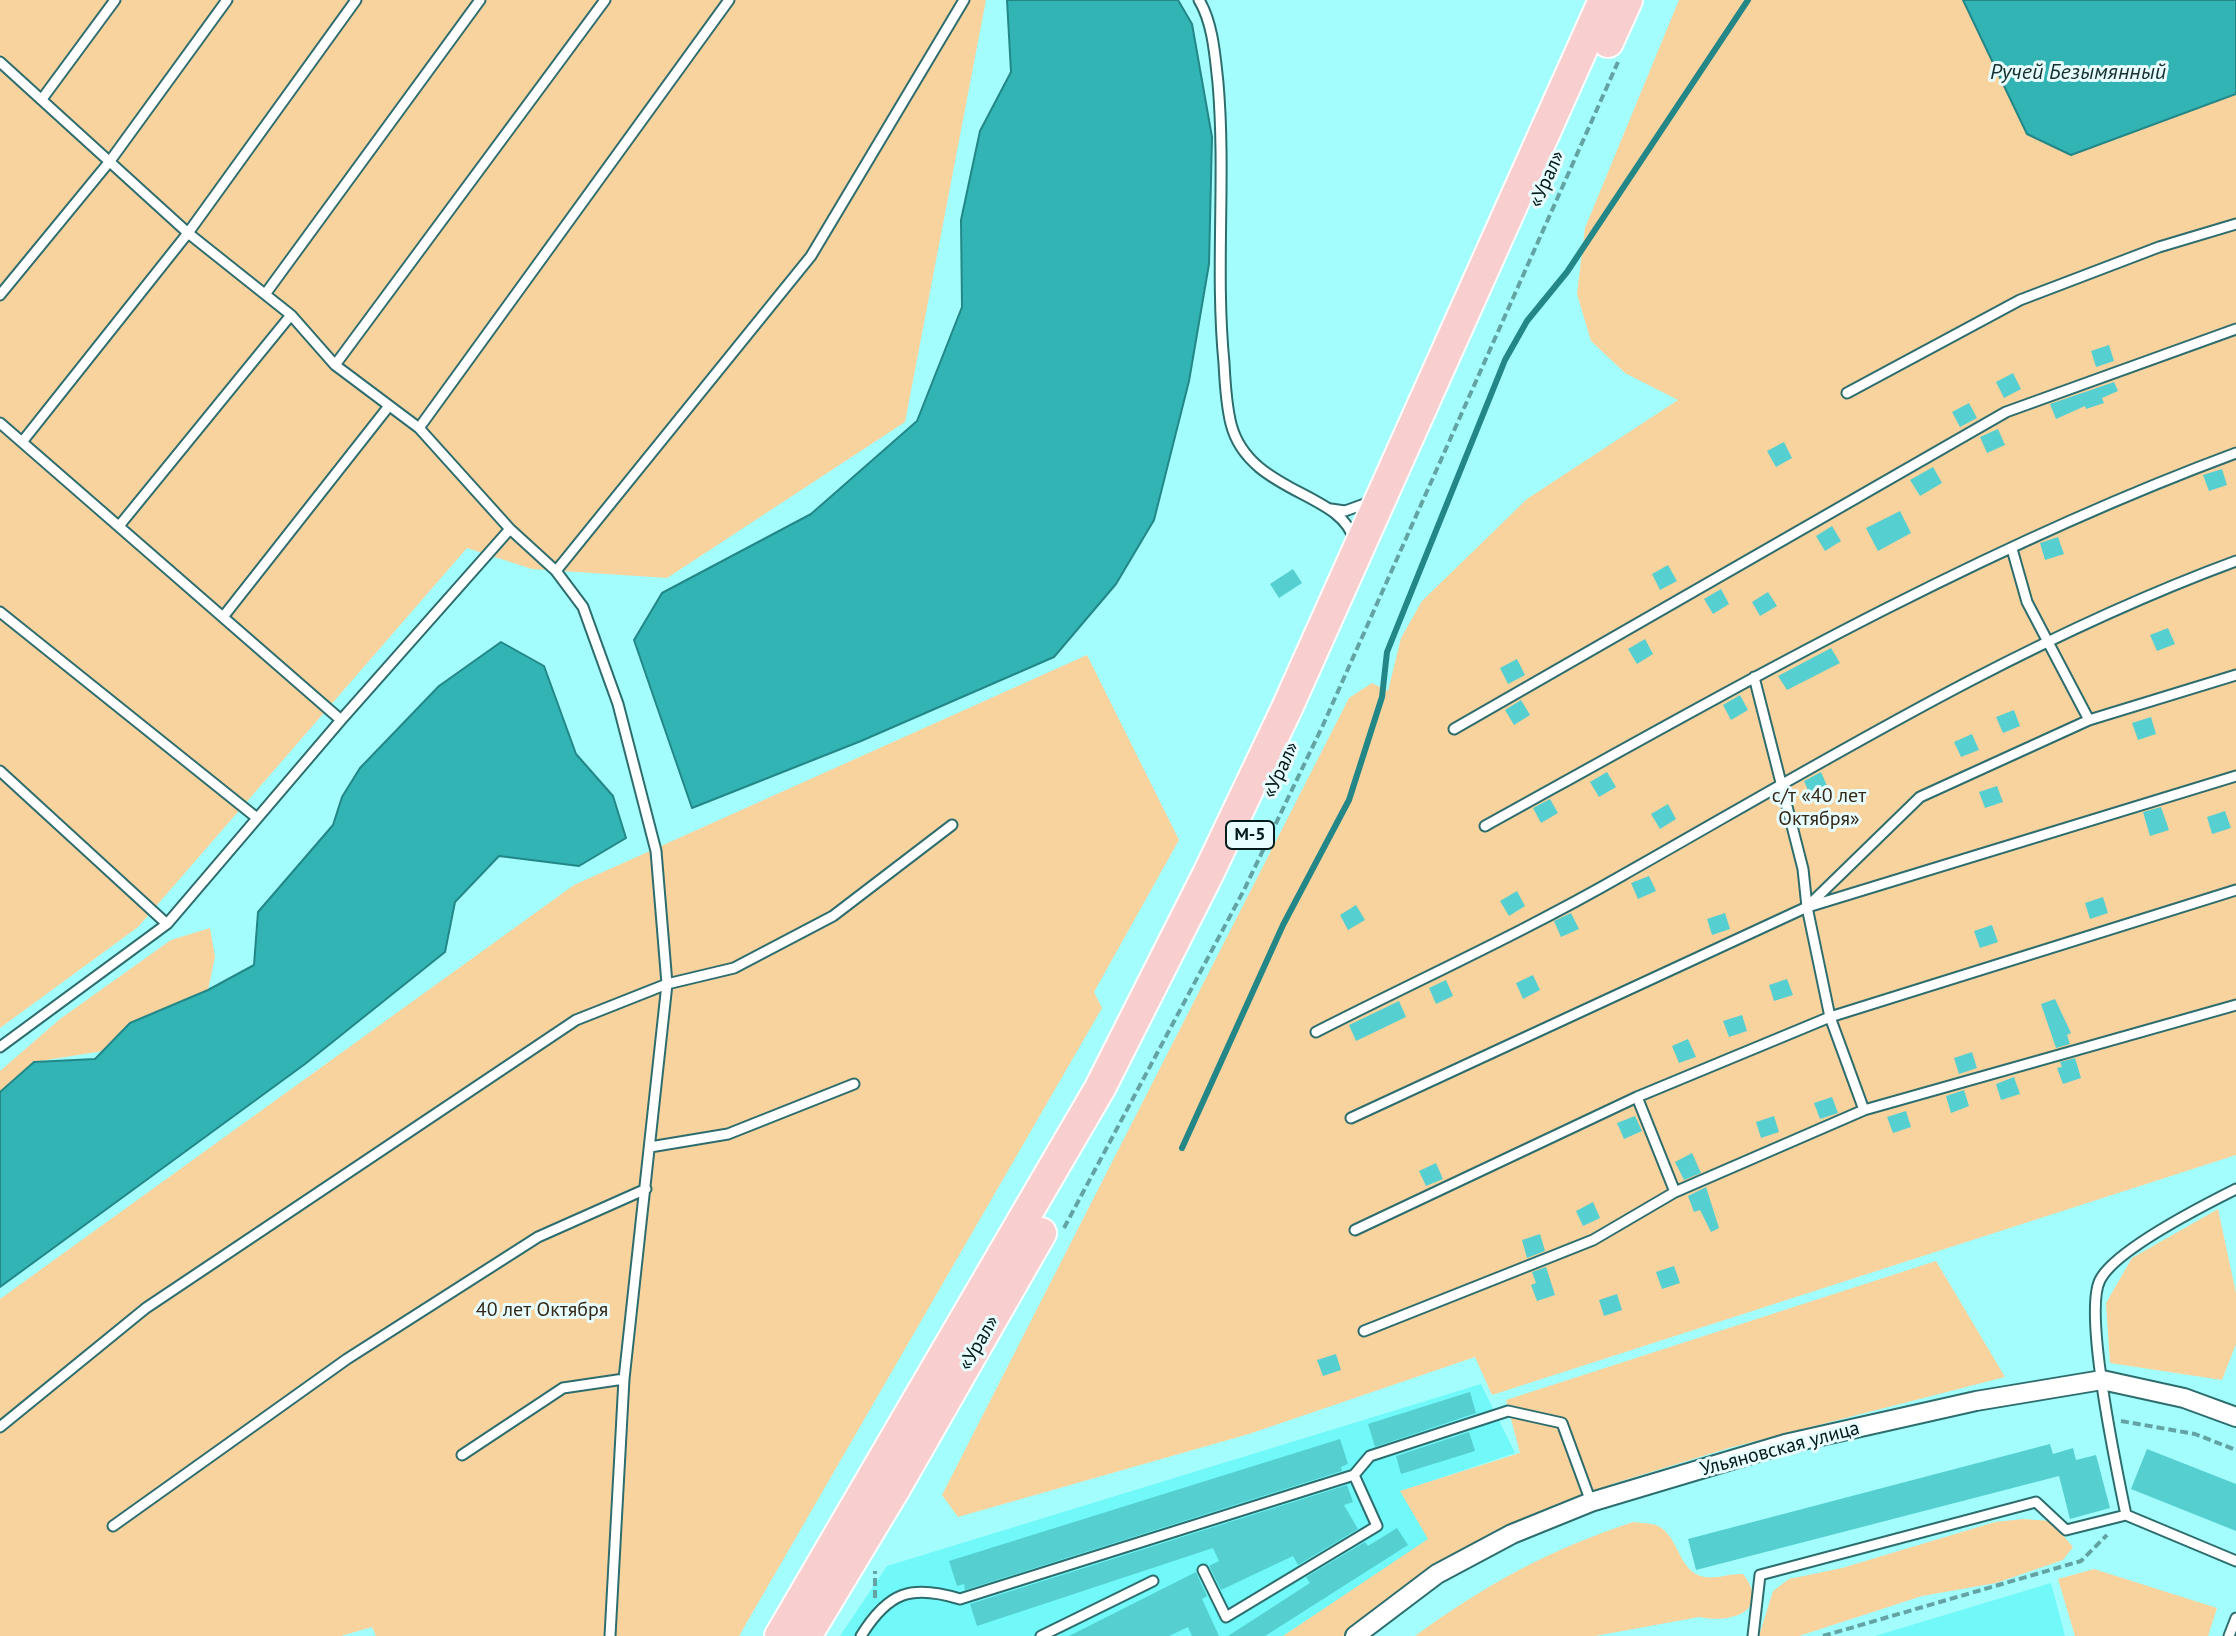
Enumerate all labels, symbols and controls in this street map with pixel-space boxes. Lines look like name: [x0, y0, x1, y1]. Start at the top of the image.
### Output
water label: Ручей Безымянный: [1990, 60, 2166, 86]
street label: «Урал»: [1524, 147, 1570, 211]
street label: «Урал»: [1257, 738, 1305, 802]
park label: с/т «40 лет Октября»: [1772, 784, 1866, 831]
road number: М-5: [1226, 821, 1274, 849]
park label: 40 лет Октября: [476, 1298, 608, 1322]
street label: «Урал»: [954, 1311, 1004, 1375]
street label: Ульяновская улица: [1698, 1416, 1862, 1482]

